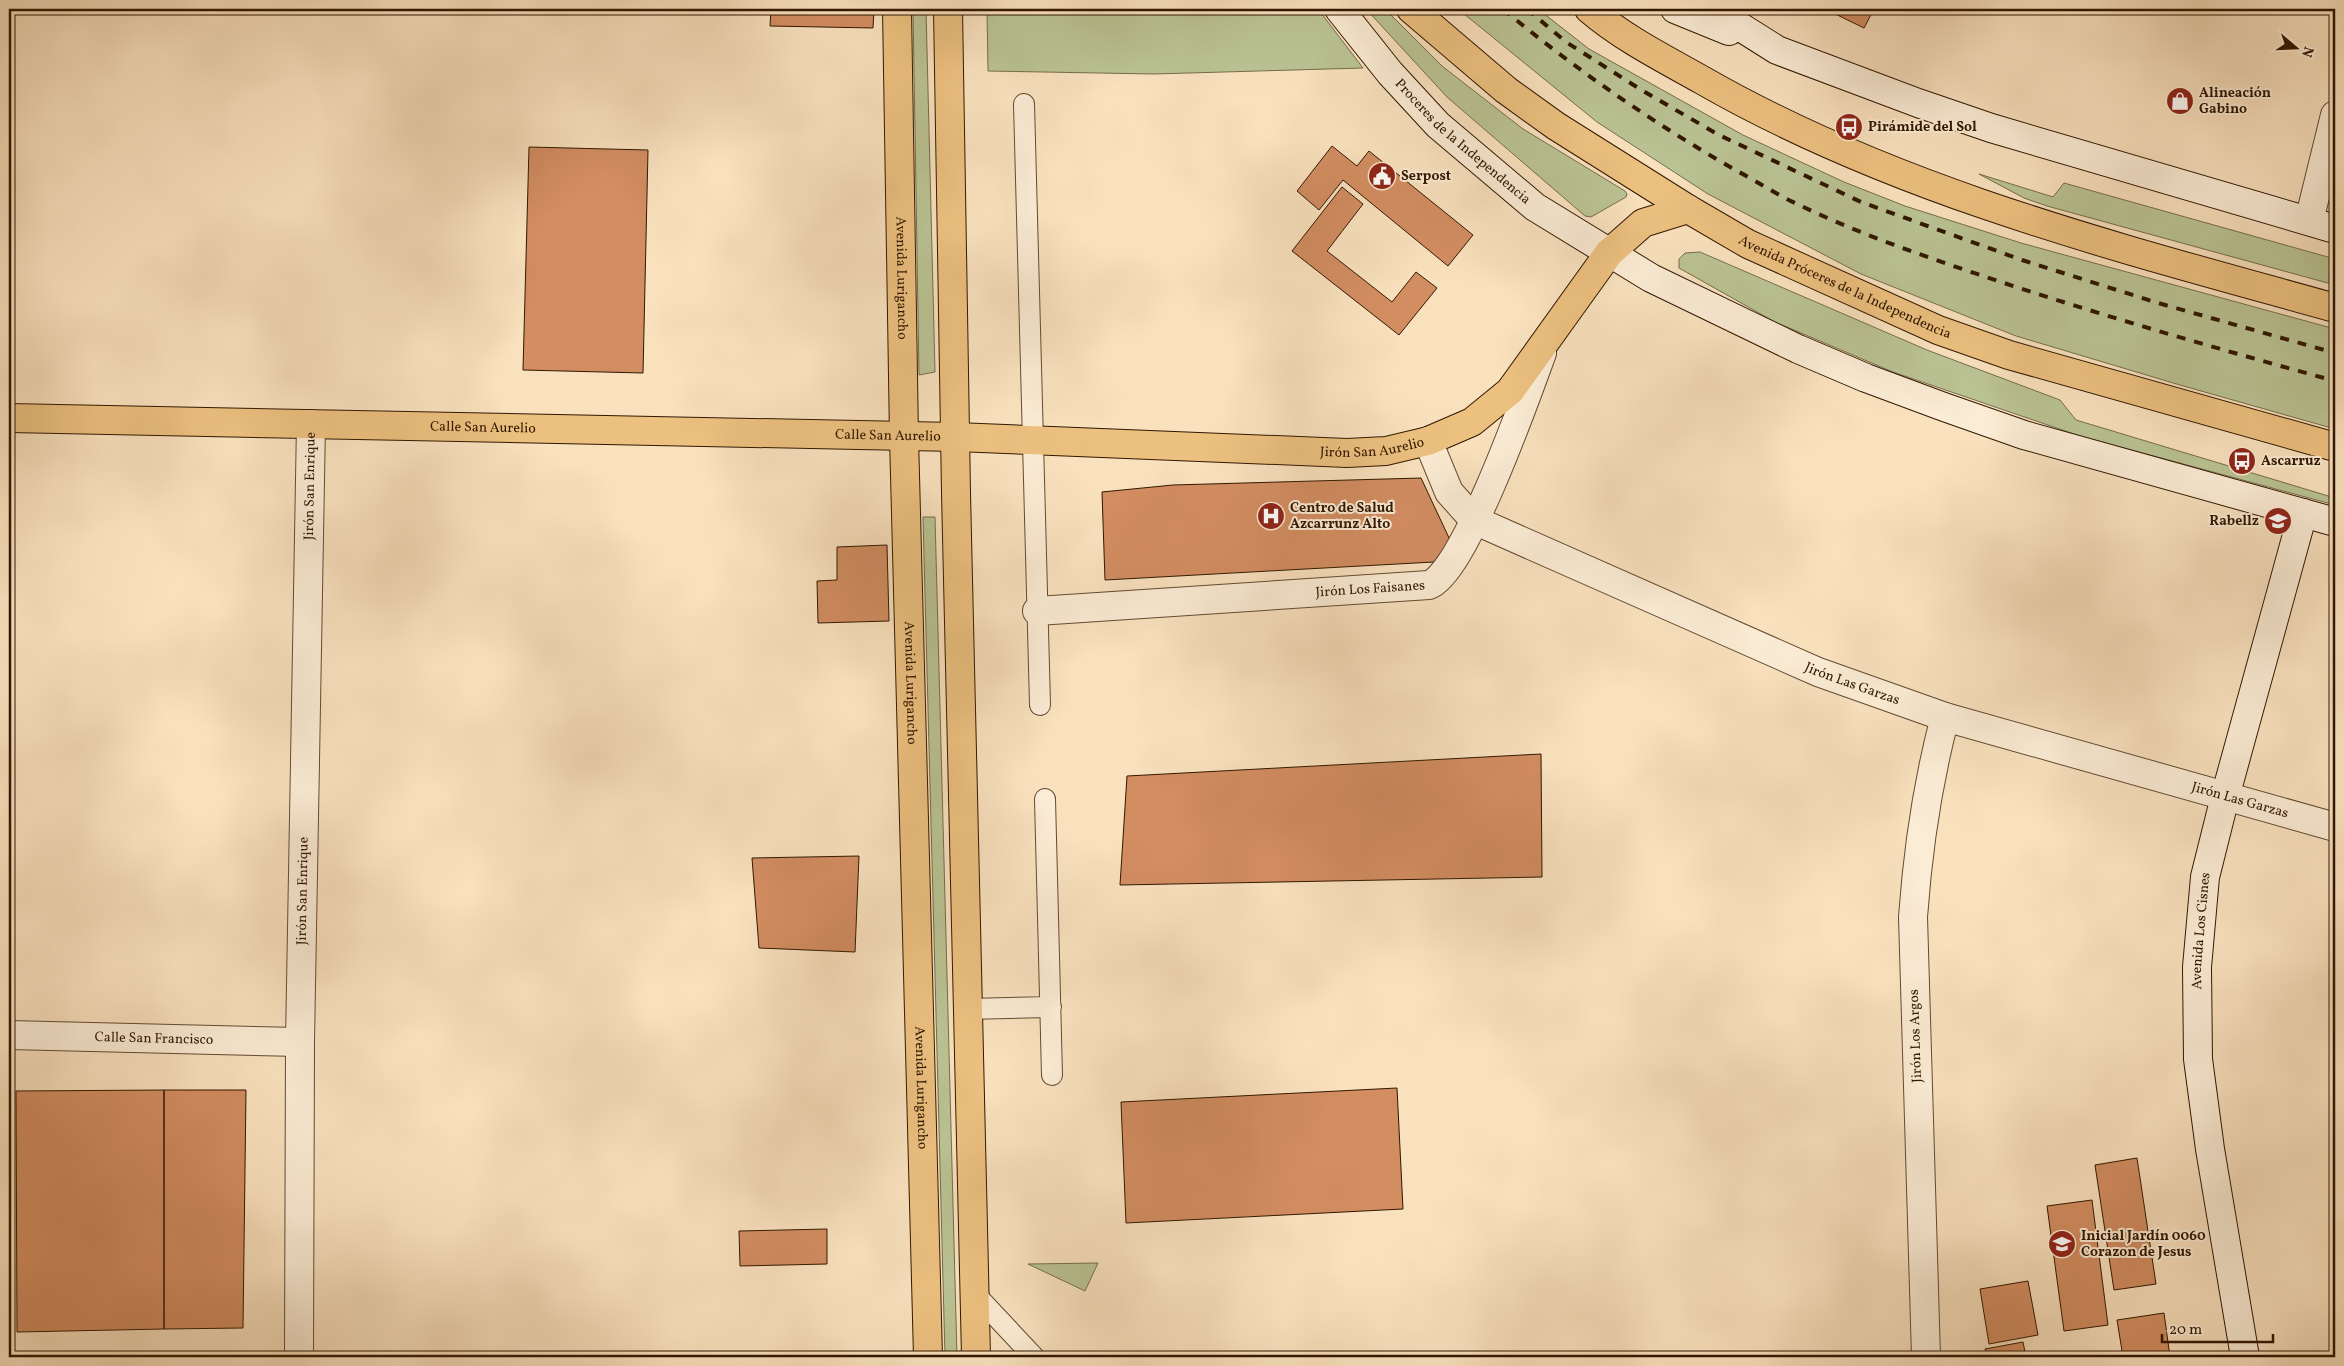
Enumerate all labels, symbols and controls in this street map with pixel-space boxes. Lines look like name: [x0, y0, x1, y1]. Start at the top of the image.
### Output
north arrow: [2272, 22, 2322, 72]
text: N: [2296, 44, 2318, 60]
street label: Proceres de la Independencia: [1390, 75, 1535, 209]
place label: Alineación Gabino: [2199, 84, 2271, 119]
shop icon: Alineación Gabino: [2165, 86, 2195, 116]
bus stop icon: Pirámide del Sol: [1834, 112, 1864, 142]
place label: Pirámide del Sol: [1868, 118, 1977, 137]
public building icon: Serpost: [1367, 161, 1397, 191]
place label: Serpost: [1401, 167, 1451, 186]
street label: Avenida Lurigancho: [891, 216, 912, 340]
street label: Avenida Próceres de la Independencia: [1735, 231, 1954, 343]
street label: Calle San Aurelio: [430, 417, 536, 438]
street label: Calle San Aurelio: [835, 425, 941, 446]
street label: Jirón San Enrique: [299, 431, 320, 540]
street label: Jirón San Aurelio: [1320, 433, 1426, 463]
bus stop icon: Ascarruz: [2227, 446, 2257, 476]
place label: Ascarruz: [2261, 452, 2321, 471]
place label: Centro de Salud Azcarrunz Alto: [1290, 499, 1394, 534]
hospital icon: Centro de Salud Azcarrunz Alto: [1256, 501, 1286, 531]
school or university icon: Rabellz: [2263, 506, 2293, 536]
place label: Rabellz: [2209, 512, 2259, 531]
street label: Jirón Los Faisanes: [1315, 576, 1426, 602]
street label: Avenida Lurigancho: [899, 621, 922, 745]
street label: Jirón Las Garzas: [1802, 658, 1902, 710]
street label: Jirón Las Garzas: [2189, 777, 2291, 823]
street label: Jirón San Enrique: [292, 836, 313, 945]
street label: Avenida Los Cisnes: [2187, 870, 2215, 990]
street label: Jirón Los Argos: [1905, 989, 1927, 1083]
street label: Avenida Lurigancho: [910, 1026, 932, 1150]
street label: Calle San Francisco: [94, 1028, 214, 1049]
place label: Inicial Jardín 0060 Corazon de Jesus: [2081, 1227, 2206, 1262]
school or university icon: Inicial Jardín 0060 Corazon de Jesus: [2047, 1229, 2077, 1259]
scale bar: [2162, 1311, 2273, 1343]
text: 20 m: [2169, 1320, 2202, 1341]

